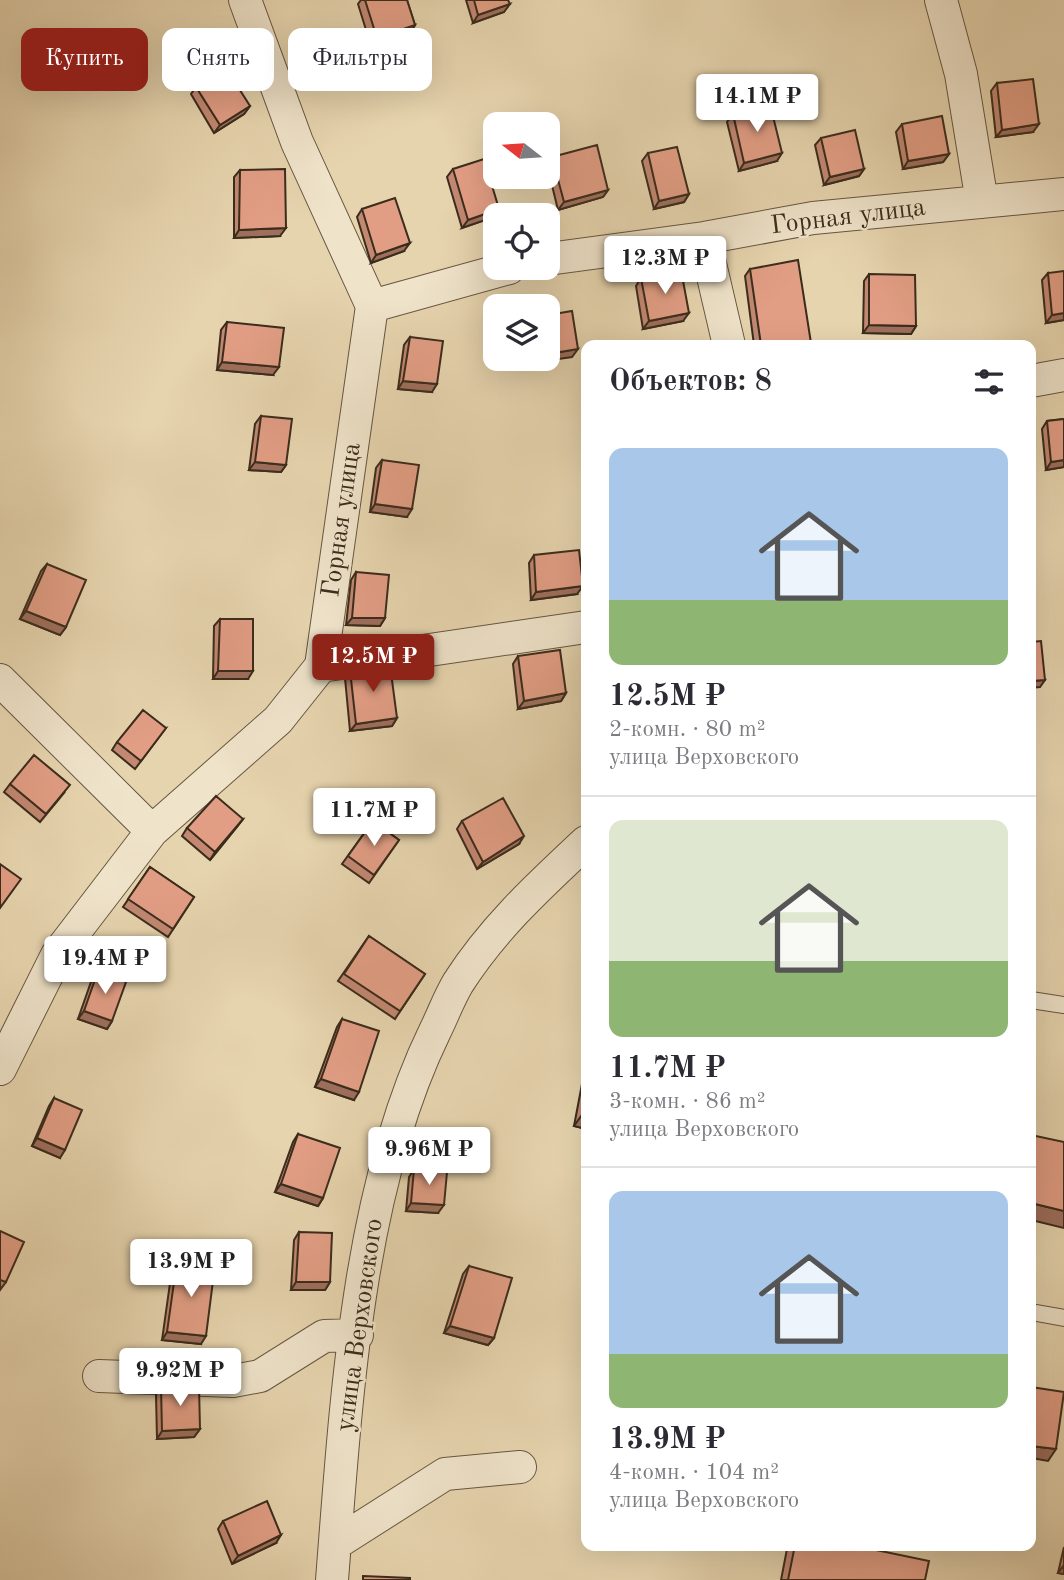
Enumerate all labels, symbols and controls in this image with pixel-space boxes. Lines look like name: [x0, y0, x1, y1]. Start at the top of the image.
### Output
chip: Купить: [21, 28, 148, 91]
chip: Снять: [162, 28, 274, 91]
chip: Фильтры: [288, 28, 432, 91]
pin: 14.1M ₽: [692, 74, 822, 134]
text: 14.1M ₽: [712, 85, 802, 108]
north arrow: [483, 112, 560, 189]
map controls: [483, 112, 560, 371]
street label: Горная улица: [769, 195, 927, 239]
button: locate: [483, 203, 560, 280]
pin: 12.3M ₽: [600, 236, 730, 296]
text: 12.3M ₽: [620, 247, 710, 270]
button: layers: [483, 294, 560, 371]
icon: filters: [970, 363, 1008, 401]
text: Объектов: 8: [609, 367, 772, 397]
street label: Горная улица: [318, 441, 366, 599]
icon: home: [746, 493, 872, 619]
pin: 12.5M ₽: [308, 634, 438, 694]
text: 12.5M ₽: [328, 645, 418, 668]
text: 12.5M ₽: [609, 682, 726, 712]
text: 2-комн. · 80 m²: [609, 718, 766, 741]
text: улица Верховского: [609, 746, 799, 769]
pin: 11.7M ₽: [309, 788, 439, 848]
text: 11.7M ₽: [329, 799, 419, 822]
icon: home: [746, 865, 872, 991]
pin: 19.4M ₽: [40, 936, 170, 996]
text: 19.4M ₽: [60, 947, 150, 970]
text: 11.7M ₽: [609, 1054, 726, 1084]
text: 3-комн. · 86 m²: [609, 1090, 766, 1113]
text: улица Верховского: [609, 1118, 799, 1141]
pin: 9.96M ₽: [364, 1128, 494, 1187]
text: 9.96M ₽: [384, 1138, 474, 1161]
street label: улица Верховского: [332, 1217, 388, 1433]
icon: home: [746, 1236, 872, 1362]
pin: 13.9M ₽: [126, 1240, 256, 1299]
text: 13.9M ₽: [146, 1250, 236, 1273]
pin: 9.92M ₽: [115, 1348, 245, 1408]
text: 9.92M ₽: [135, 1359, 225, 1382]
text: 13.9M ₽: [609, 1425, 726, 1455]
text: 4-комн. · 104 m²: [609, 1461, 779, 1484]
text: улица Верховского: [609, 1489, 799, 1512]

